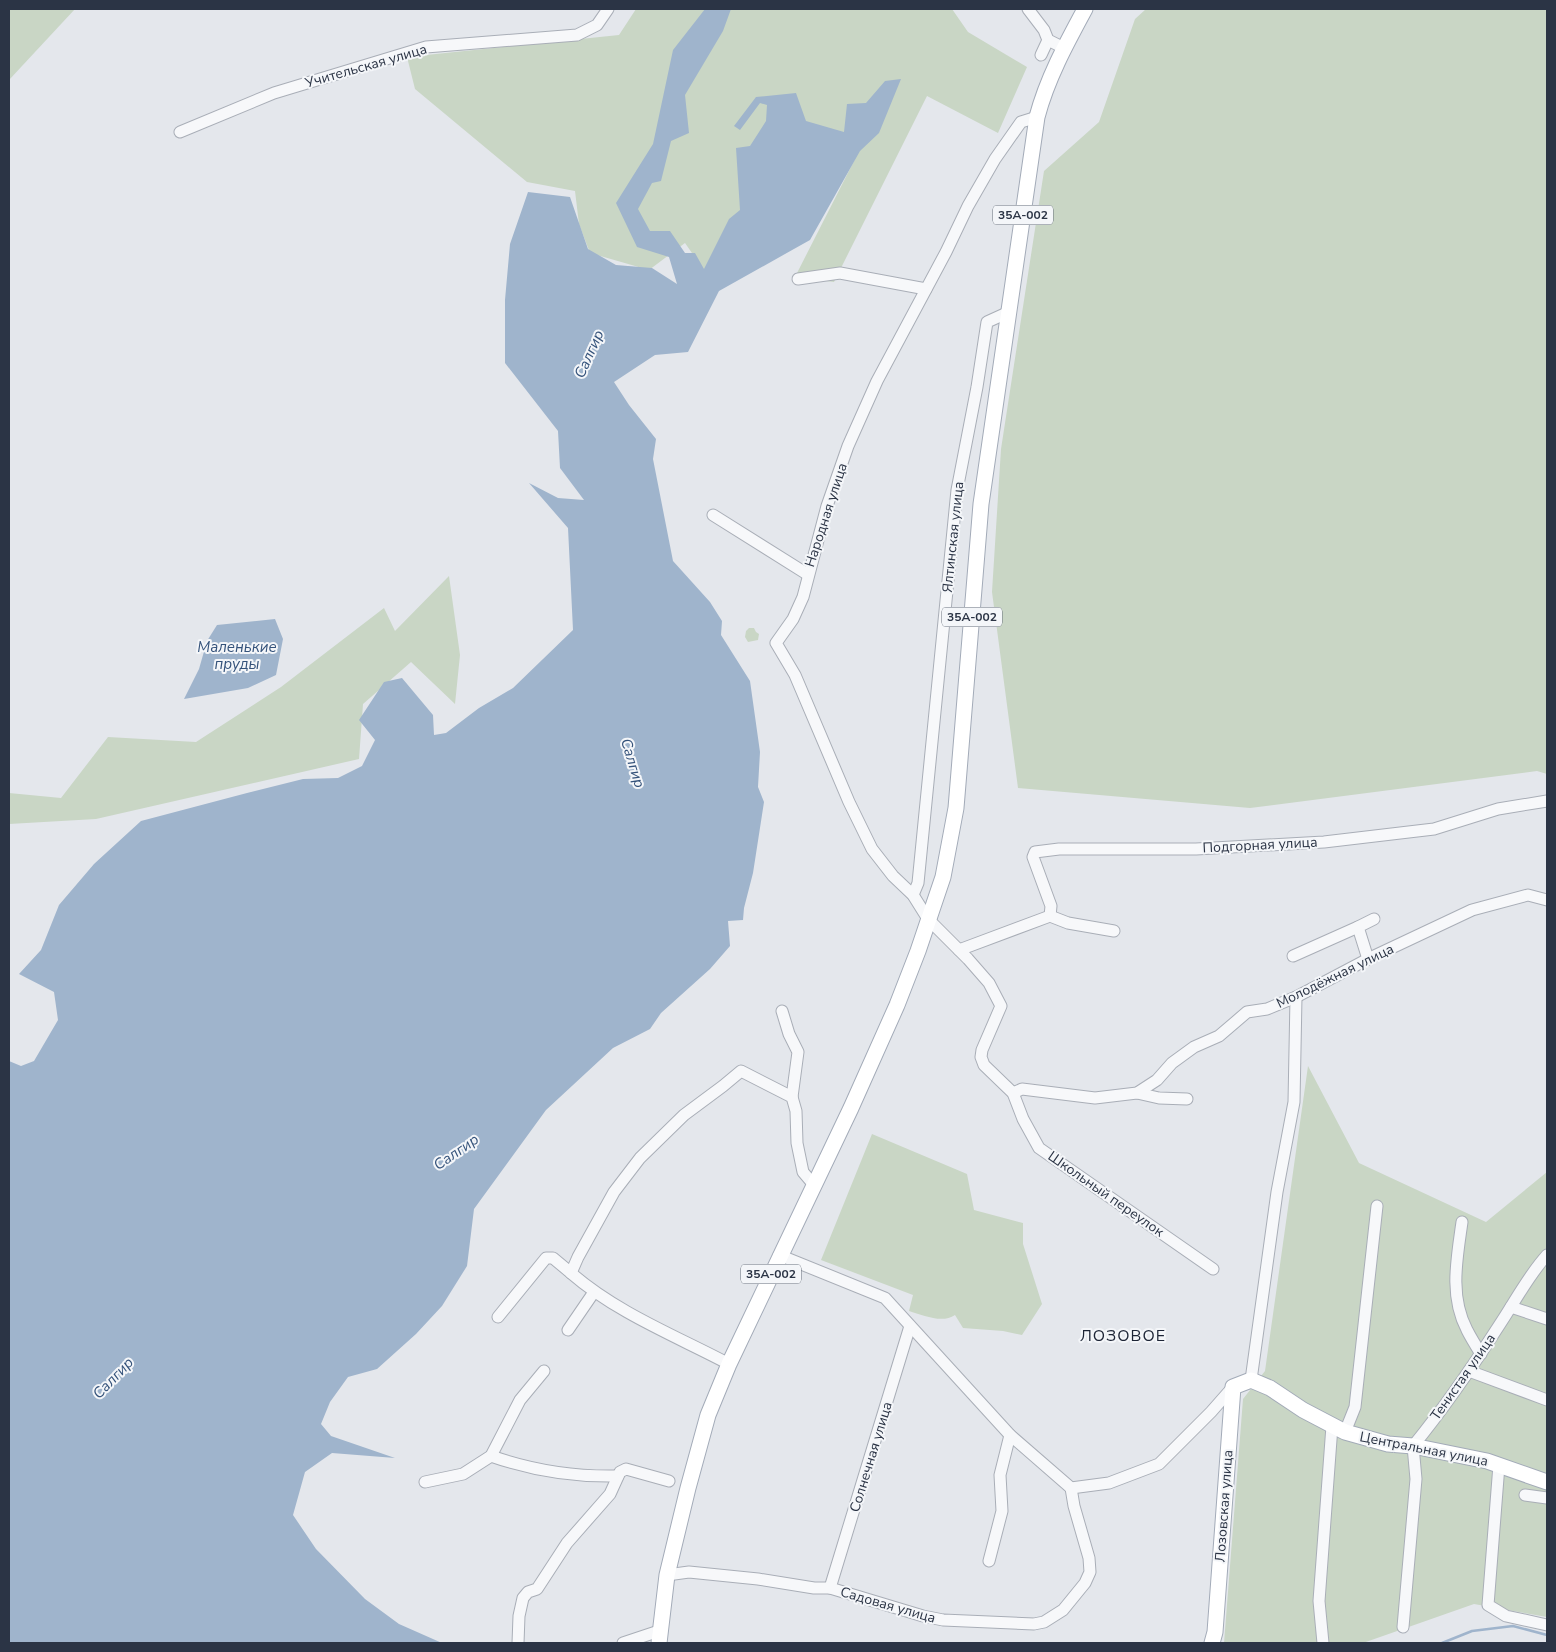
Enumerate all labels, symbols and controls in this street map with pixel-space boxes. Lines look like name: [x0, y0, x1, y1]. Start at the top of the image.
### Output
street label: Учительская улица: [302, 40, 429, 93]
road number: 35А-002: [993, 206, 1053, 224]
water label: Салгир: [570, 327, 609, 381]
street label: Народная улица: [800, 460, 852, 570]
street label: Ялтинская улица: [938, 480, 968, 594]
road number: 35А-002: [942, 608, 1002, 626]
water label: Маленькие пруды: [197, 637, 277, 674]
water label: Салгир: [616, 736, 650, 790]
street label: Подгорная улица: [1202, 833, 1318, 857]
street label: Молодёжная улица: [1273, 939, 1397, 1013]
water label: Салгир: [429, 1129, 483, 1175]
street label: Школьный переулок: [1044, 1147, 1168, 1242]
road number: 35А-002: [741, 1264, 801, 1284]
district label: ЛОЗОВОЕ: [1080, 1325, 1166, 1347]
street label: Тенистая улица: [1426, 1330, 1500, 1424]
water label: Салгир: [88, 1353, 138, 1403]
street label: Солнечная улица: [845, 1399, 897, 1515]
street label: Центральная улица: [1358, 1427, 1490, 1471]
street label: Лозовская улица: [1211, 1449, 1237, 1563]
street label: Садовая улица: [838, 1582, 938, 1628]

